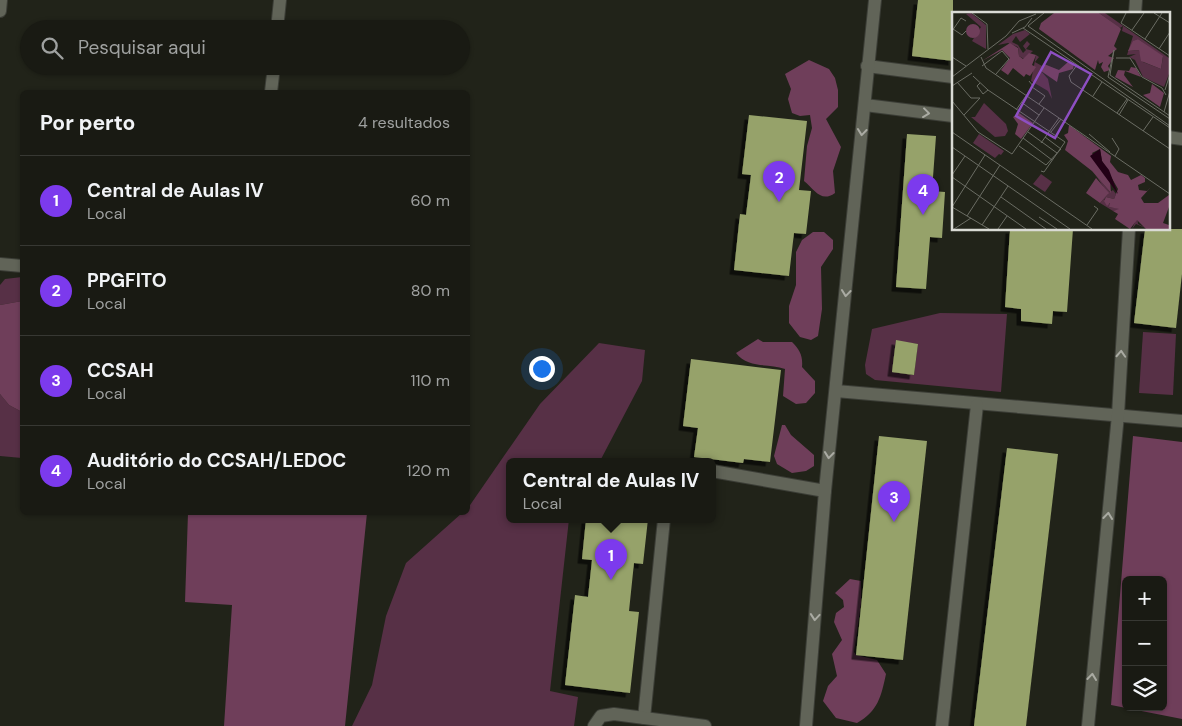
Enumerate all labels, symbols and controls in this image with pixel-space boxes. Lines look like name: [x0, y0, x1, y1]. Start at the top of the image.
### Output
inset map: [952, 12, 1170, 230]
search box: [20, 20, 470, 75]
icon: search: [38, 34, 66, 62]
text: Pesquisar aqui: [78, 35, 206, 60]
one-way arrow: [923, 107, 931, 118]
text: Por perto: [40, 109, 135, 137]
text: 4 resultados: [358, 112, 450, 133]
one-way arrow: [857, 128, 868, 136]
pin: 2: [763, 161, 795, 202]
pin: 4: [907, 174, 939, 215]
text: Central de Aulas IV: [87, 178, 264, 203]
text: 1: [53, 190, 59, 211]
text: 60 m: [410, 190, 450, 211]
text: Local: [87, 203, 126, 224]
text: PPGFITO: [87, 268, 167, 293]
text: 2: [51, 280, 61, 301]
text: 80 m: [411, 280, 450, 301]
one-way arrow: [840, 290, 851, 298]
text: Local: [87, 293, 126, 314]
one-way arrow: [1116, 350, 1127, 358]
your location: [529, 356, 555, 382]
text: CCSAH: [87, 358, 154, 383]
text: 3: [51, 370, 61, 391]
text: 110 m: [411, 370, 450, 391]
text: Local: [87, 383, 126, 404]
text: Auditório do CCSAH/LEDOC: [87, 448, 346, 473]
one-way arrow: [824, 451, 835, 459]
popup: [506, 458, 716, 523]
text: 4: [51, 460, 61, 481]
text: 120 m: [406, 460, 450, 481]
text: Central de Aulas IV: [523, 468, 699, 493]
text: Local: [87, 473, 126, 494]
pin: 3: [878, 481, 910, 522]
text: Local: [523, 493, 562, 514]
one-way arrow: [1102, 511, 1113, 519]
pin: 1: [595, 539, 627, 580]
map controls: [1122, 576, 1167, 711]
button: +: [1122, 576, 1167, 621]
one-way arrow: [809, 613, 820, 621]
button: −: [1122, 621, 1167, 666]
button: layers: [1122, 666, 1167, 711]
one-way arrow: [1086, 673, 1097, 681]

